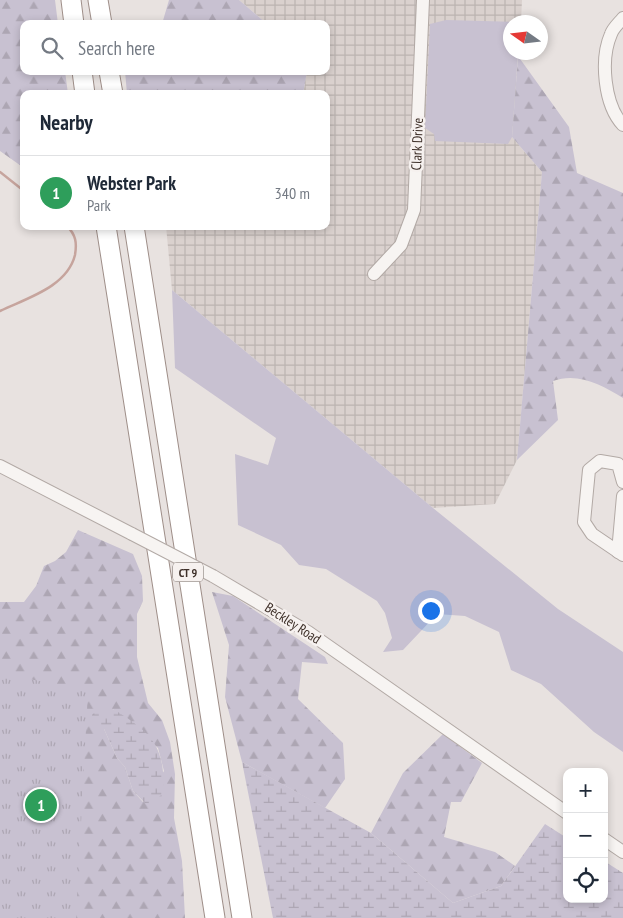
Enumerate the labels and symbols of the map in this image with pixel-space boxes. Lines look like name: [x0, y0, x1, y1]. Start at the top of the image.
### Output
north arrow: [503, 15, 548, 60]
street label: Clark Drive: [407, 117, 427, 171]
road number: CT 9: [173, 562, 203, 582]
street label: Beckley Road: [262, 598, 324, 648]
your location: [418, 598, 444, 624]
pin: 1: [25, 786, 57, 824]

